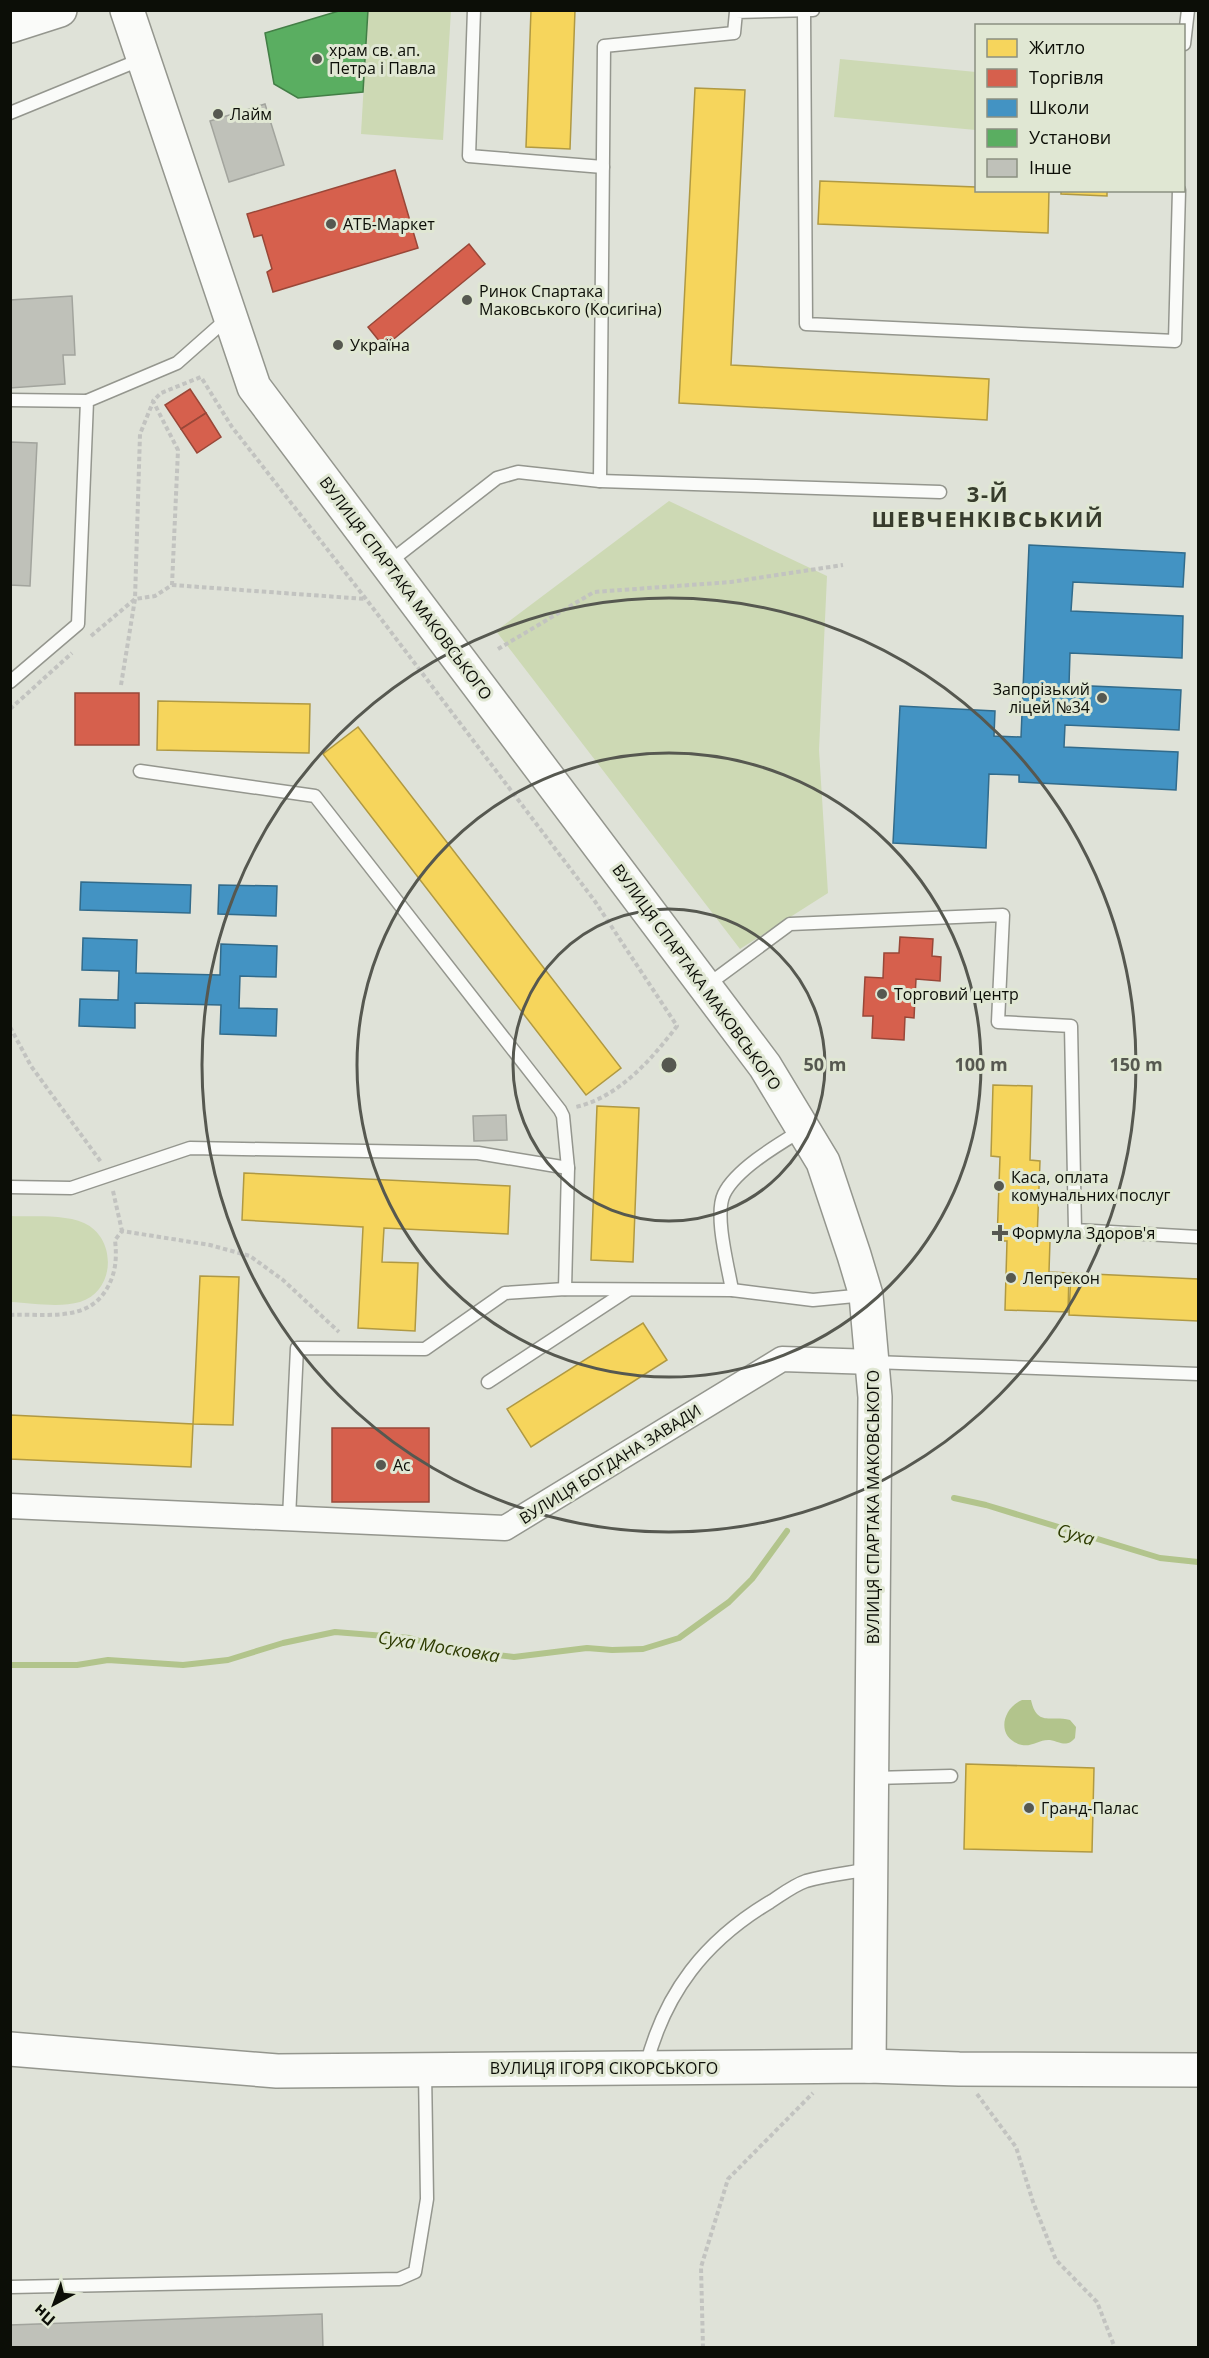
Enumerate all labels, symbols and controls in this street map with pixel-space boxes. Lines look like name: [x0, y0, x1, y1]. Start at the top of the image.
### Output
legend: [975, 24, 1185, 192]
text: Житло: [1029, 35, 1085, 59]
place label: храм св. ап. Петра і Павла: [329, 39, 436, 79]
marker: храм св. ап. Петра і Павла: [310, 52, 324, 66]
text: Торгівля: [1029, 65, 1104, 89]
text: Школи: [1029, 95, 1089, 119]
place label: Лайм: [230, 103, 272, 125]
marker: Лайм: [211, 107, 225, 121]
text: Установи: [1029, 125, 1111, 149]
text: Інше: [1029, 155, 1072, 179]
place label: АТБ-Маркет: [343, 213, 435, 235]
marker: АТБ-Маркет: [324, 217, 338, 231]
place label: Ринок Спартака Маковського (Косигіна): [479, 280, 662, 320]
marker: Ринок Спартака Маковського (Косигіна): [460, 293, 474, 307]
place label: Україна: [350, 334, 410, 356]
marker: Україна: [331, 338, 345, 352]
street label: ВУЛИЦЯ СПАРТАКА МАКОВСЬКОГО: [315, 472, 497, 704]
district label: 3-Й ШЕВЧЕНКІВСЬКИЙ: [872, 478, 1104, 533]
place label: Запорізький ліцей №34: [993, 678, 1090, 718]
marker: Запорізький ліцей №34: [1095, 691, 1109, 705]
street label: ВУЛИЦЯ СПАРТАКА МАКОВСЬКОГО: [607, 860, 787, 1094]
place label: Торговий центр: [894, 983, 1019, 1005]
marker: Торговий центр: [875, 987, 889, 1001]
text: 50 m: [804, 1052, 846, 1076]
text: 100 m: [954, 1052, 1008, 1076]
text: 150 m: [1109, 1052, 1163, 1076]
centre of rings: [659, 1055, 679, 1075]
place label: Каса, оплата комунальних послуг: [1011, 1166, 1170, 1206]
marker: Каса, оплата комунальних послуг: [992, 1179, 1006, 1193]
place label: Формула Здоров'я: [1012, 1222, 1155, 1244]
marker: Формула Здоров'я: [993, 1226, 1007, 1240]
place label: Лепрекон: [1023, 1267, 1100, 1289]
marker: Лепрекон: [1004, 1271, 1018, 1285]
street label: ВУЛИЦЯ СПАРТАКА МАКОВСЬКОГО: [862, 1370, 884, 1644]
street label: ВУЛИЦЯ БОГДАНА ЗАВАДИ: [515, 1399, 705, 1529]
place label: Ас: [393, 1454, 411, 1476]
marker: Ас: [374, 1458, 388, 1472]
water label: Суха: [1055, 1517, 1097, 1551]
water label: Суха Московка: [376, 1625, 502, 1667]
place label: Гранд-Палас: [1041, 1797, 1139, 1819]
marker: Гранд-Палас: [1022, 1801, 1036, 1815]
street label: ВУЛИЦЯ ІГОРЯ СІКОРСЬКОГО: [490, 2057, 718, 2079]
north arrow: [24, 2274, 84, 2334]
text: Пн: [28, 2300, 60, 2331]

